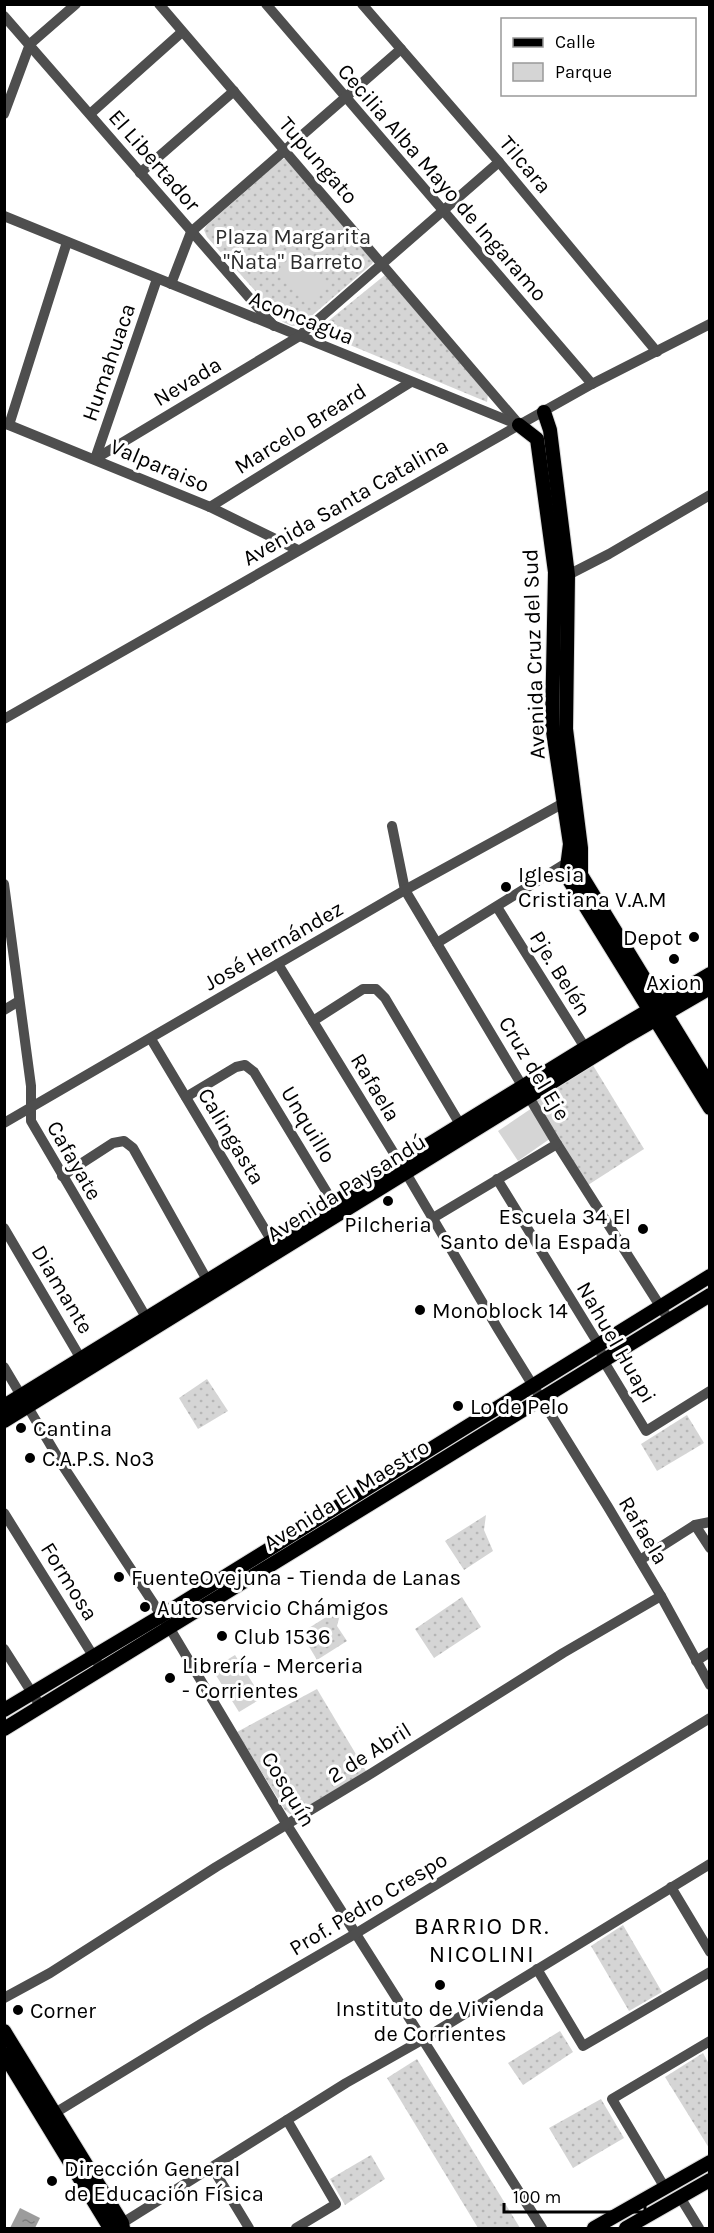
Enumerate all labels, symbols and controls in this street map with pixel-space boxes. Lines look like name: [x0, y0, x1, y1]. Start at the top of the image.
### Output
legend: [501, 18, 696, 96]
text: Calle: [555, 31, 595, 53]
street label: Cecilia Alba Mayo de Ingaramo: [332, 59, 553, 307]
text: Parque: [555, 61, 612, 83]
street label: El Libertador: [103, 104, 206, 217]
street label: Tupungato: [273, 112, 363, 210]
street label: Tilcara: [494, 131, 557, 199]
park label: Plaza Margarita "Ñata" Barreto: [215, 224, 371, 275]
street label: Aconcagua: [245, 285, 358, 351]
street label: Humahuaca: [77, 300, 141, 425]
street label: Nevada: [149, 351, 226, 412]
street label: Marcelo Breard: [230, 378, 371, 480]
street label: Avenida Santa Catalina: [238, 432, 453, 571]
street label: Valparaiso: [106, 433, 213, 498]
street label: Avenida Cruz del Sud: [517, 548, 551, 760]
place label: Iglesia Cristiana V.A.M: [518, 862, 667, 913]
marker: Iglesia Cristiana V.A.M: [499, 880, 513, 894]
street label: José Hernández: [199, 896, 348, 996]
place label: Depot: [623, 925, 682, 951]
street label: Pje. Belén: [524, 926, 596, 1021]
marker: Depot: [687, 930, 701, 944]
marker: Axion: [667, 952, 681, 966]
place label: Axion: [646, 970, 702, 996]
street label: Cruz del Eje: [493, 1012, 575, 1125]
street label: Rafaela: [345, 1049, 406, 1126]
street label: Unquillo: [275, 1082, 341, 1168]
street label: Calingasta: [192, 1083, 270, 1190]
street label: Cafayate: [41, 1116, 107, 1205]
street label: Avenida Paysandú: [262, 1128, 431, 1247]
marker: Pilcheria: [381, 1194, 395, 1208]
place label: Escuela 34 El Santo de la Espada: [440, 1204, 631, 1255]
place label: Pilcheria: [344, 1212, 432, 1238]
marker: Escuela 34 El Santo de la Espada: [636, 1222, 650, 1236]
street label: Diamante: [26, 1241, 99, 1339]
street label: Nahuel Huapi: [571, 1277, 661, 1408]
place label: Monoblock 14: [432, 1298, 568, 1324]
marker: Monoblock 14: [413, 1303, 427, 1317]
place label: Lo de Pelo: [470, 1394, 569, 1420]
marker: Lo de Pelo: [451, 1399, 465, 1413]
place label: Cantina: [33, 1416, 112, 1442]
marker: Cantina: [14, 1421, 28, 1435]
street label: Avenida El Maestro: [259, 1433, 434, 1556]
place label: C.A.P.S. Nº3: [42, 1446, 155, 1472]
marker: C.A.P.S. Nº3: [23, 1451, 37, 1465]
street label: Rafaela: [613, 1492, 674, 1569]
street label: Formosa: [35, 1538, 103, 1625]
place label: FuenteOvejuna - Tienda de Lanas: [131, 1565, 461, 1591]
marker: FuenteOvejuna - Tienda de Lanas: [112, 1570, 126, 1584]
place label: Autoservicio Chámigos: [157, 1595, 389, 1621]
marker: Autoservicio Chámigos: [138, 1600, 152, 1614]
place label: Club 1536: [234, 1624, 331, 1650]
marker: Club 1536: [215, 1629, 229, 1643]
place label: Librería - Merceria - Corrientes: [182, 1653, 363, 1704]
marker: Librería - Merceria - Corrientes: [163, 1671, 177, 1685]
street label: 2 de Abril: [323, 1717, 416, 1789]
street label: Cosquín: [256, 1747, 321, 1832]
street label: Prof. Pedro Crespo: [285, 1846, 452, 1961]
district label: BARRIO DR. NICOLINI: [414, 1912, 550, 1968]
marker: Instituto de Vivienda de Corrientes: [433, 1978, 447, 1992]
place label: Instituto de Vivienda de Corrientes: [336, 1996, 544, 2047]
place label: Corner: [30, 1998, 96, 2024]
marker: Corner: [11, 2003, 25, 2017]
place label: Dirección General de Educación Física: [64, 2156, 264, 2207]
marker: Dirección General de Educación Física: [45, 2174, 59, 2188]
scale bar: [504, 2176, 645, 2214]
text: 100 m: [513, 2186, 561, 2208]

